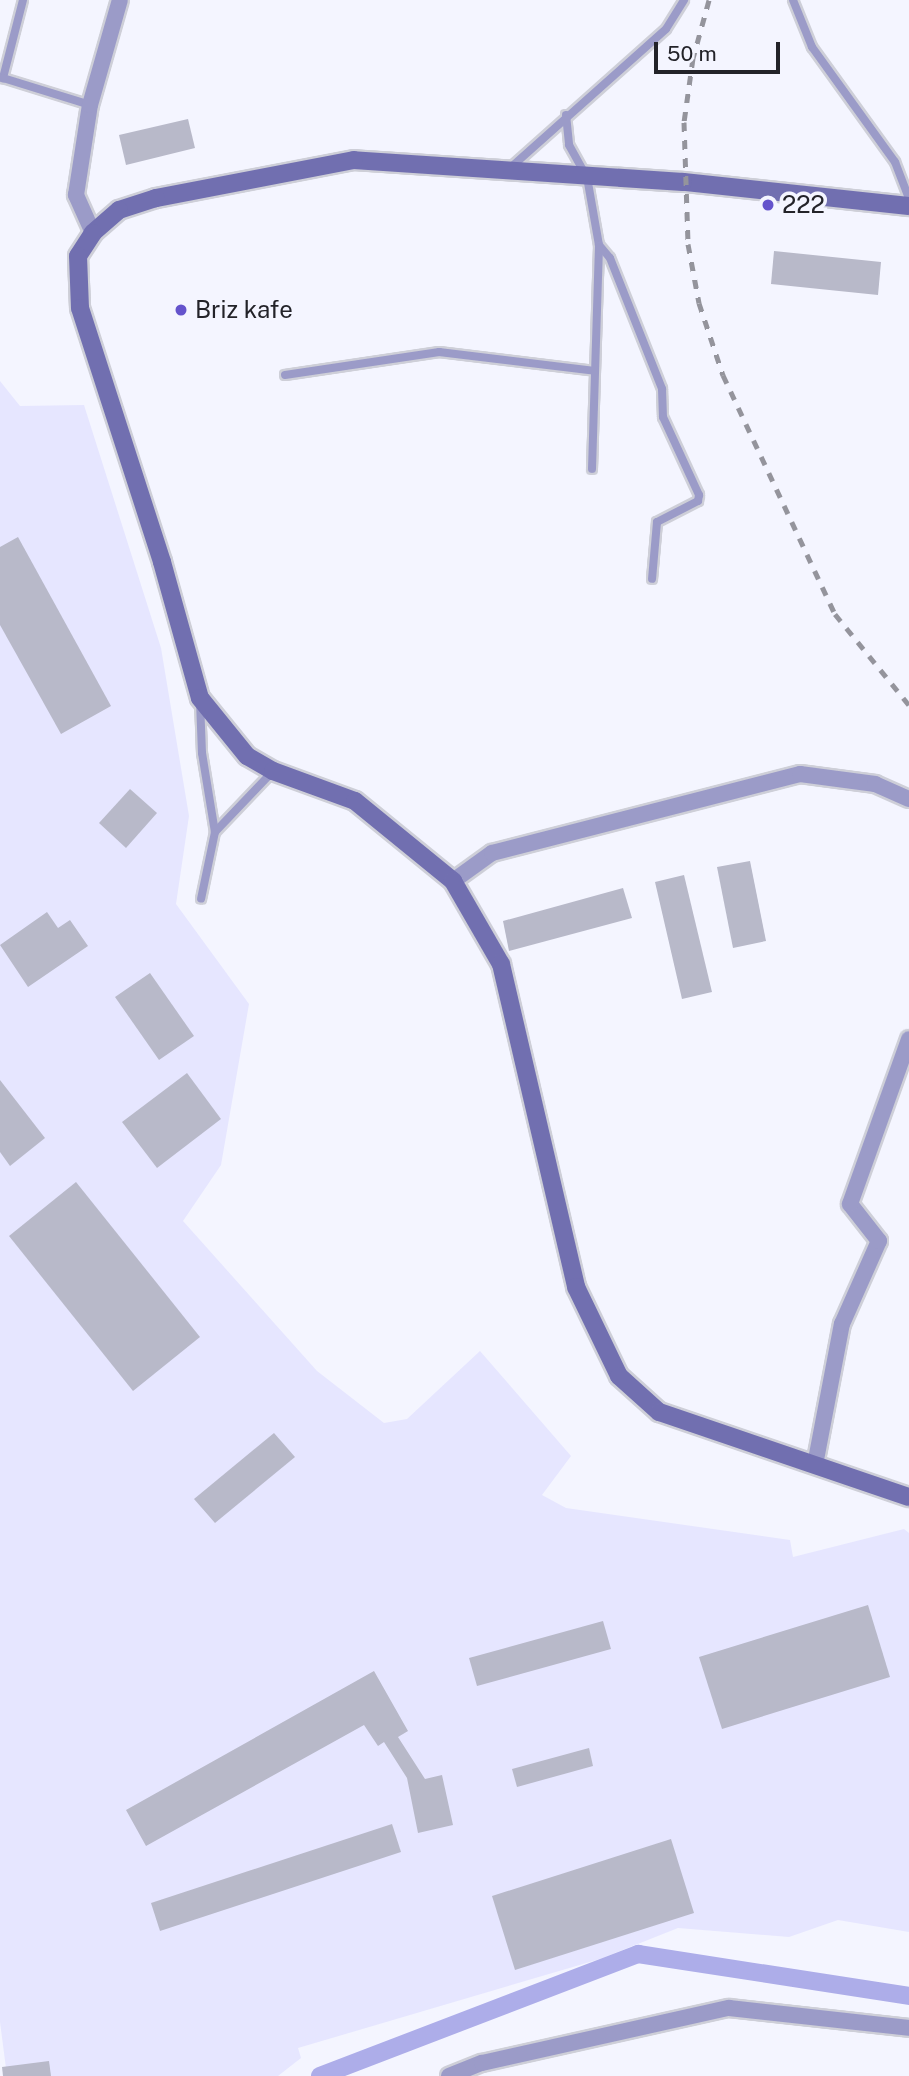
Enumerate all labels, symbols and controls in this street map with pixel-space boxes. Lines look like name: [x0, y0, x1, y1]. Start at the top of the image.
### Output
scale bar: [657, 28, 783, 72]
text: 50 m: [667, 41, 717, 66]
place label: 222: [782, 191, 825, 219]
marker: 222: [760, 197, 776, 213]
place label: Briz kafe: [195, 296, 293, 324]
marker: Briz kafe: [173, 302, 189, 318]

